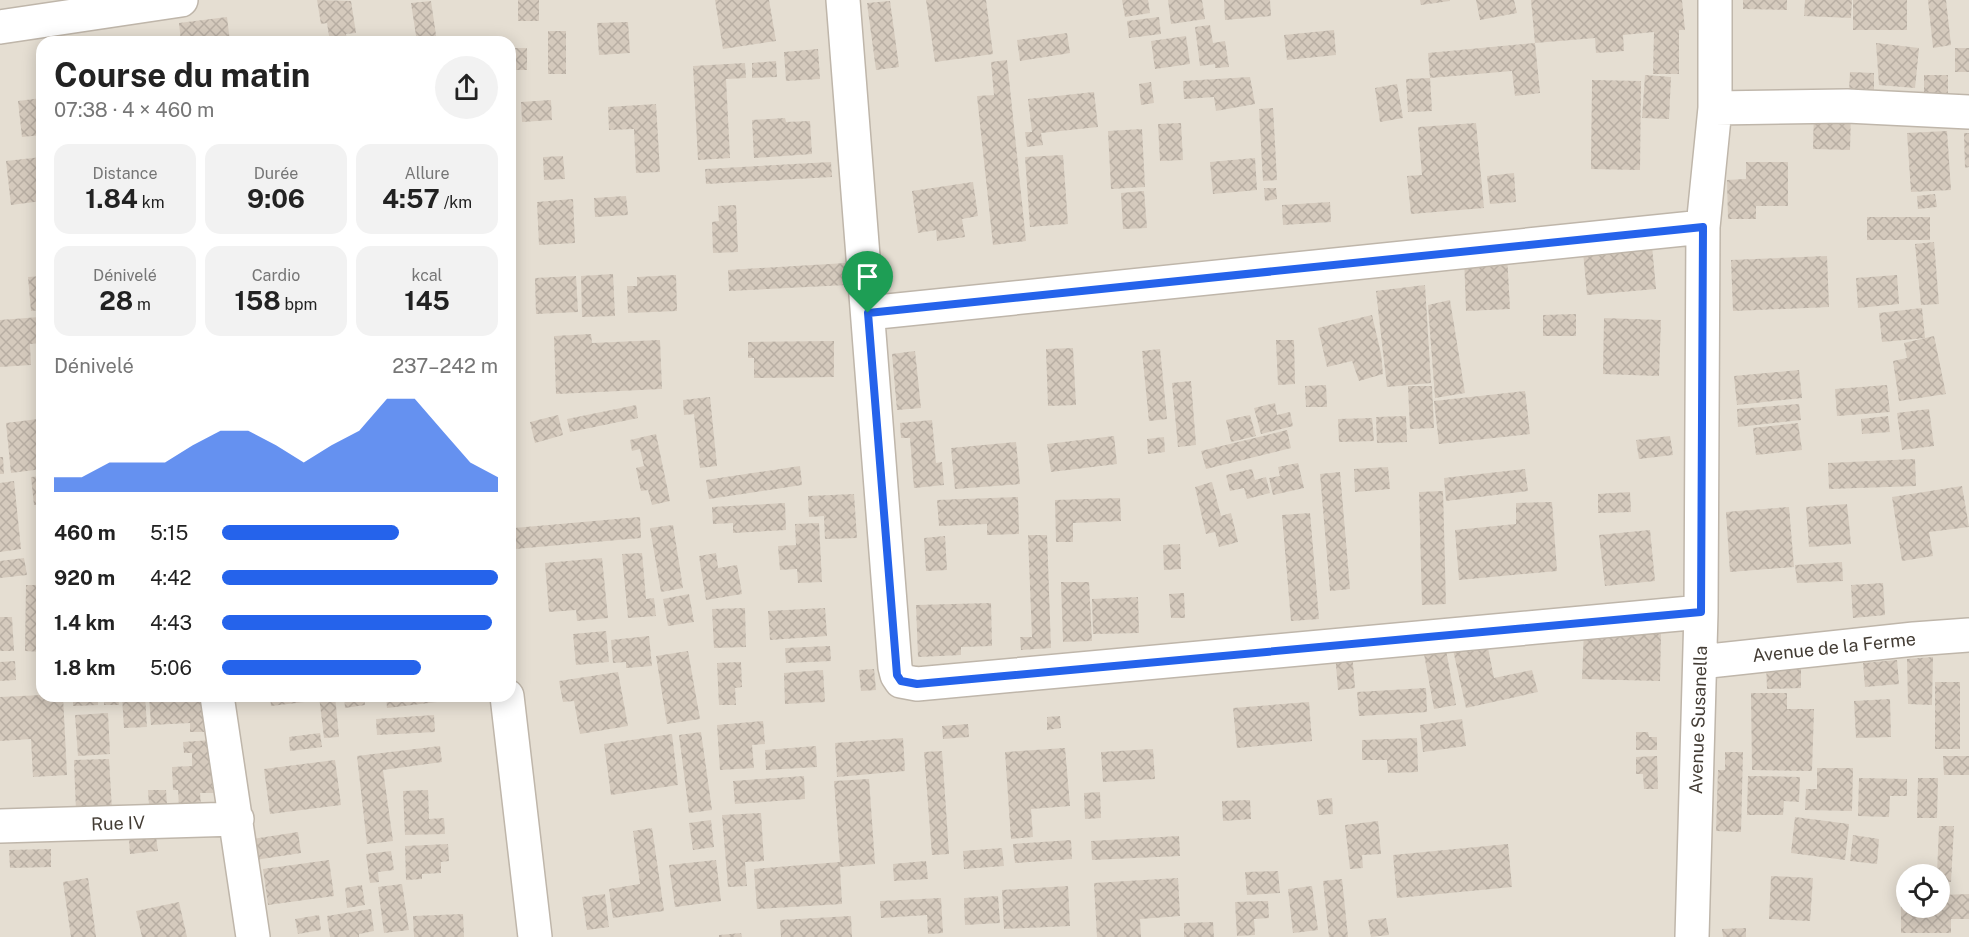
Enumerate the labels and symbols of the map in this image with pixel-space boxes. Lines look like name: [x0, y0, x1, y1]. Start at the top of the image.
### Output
pin: [842, 251, 893, 313]
street label: Avenue de la Ferme: [1751, 628, 1917, 666]
street label: Avenue Susanella: [1685, 645, 1711, 795]
street label: Rue IV: [91, 812, 145, 834]

